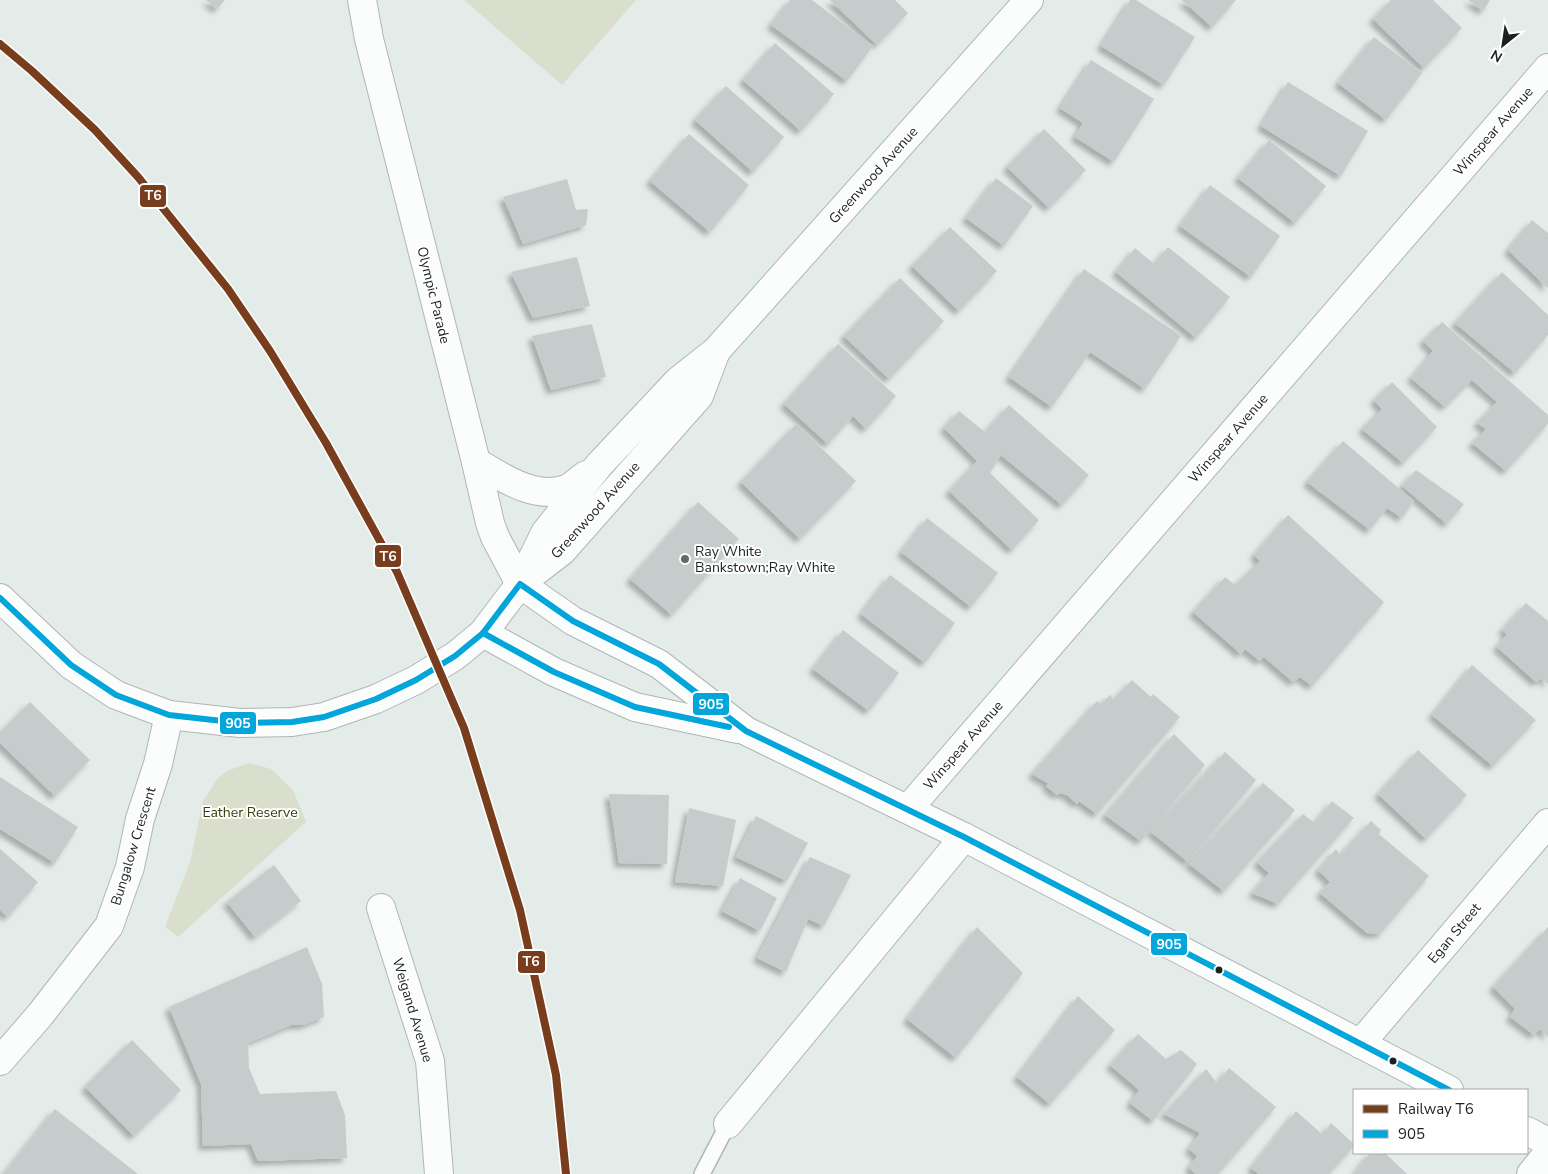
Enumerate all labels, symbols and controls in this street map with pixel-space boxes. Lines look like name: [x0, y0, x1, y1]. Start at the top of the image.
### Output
north arrow: [1478, 20, 1528, 70]
text: N: [1487, 45, 1506, 67]
street label: Winspear Avenue: [1449, 83, 1537, 180]
street label: Greenwood Avenue: [825, 123, 922, 228]
line badge: T6: [139, 184, 167, 208]
text: T6: [144, 186, 162, 205]
street label: Olympic Parade: [412, 245, 455, 346]
street label: Winspear Avenue: [1184, 390, 1272, 487]
street label: Greenwood Avenue: [547, 458, 644, 563]
place label: Ray White Bankstown;Ray White: [695, 542, 835, 577]
line badge: T6: [374, 544, 402, 568]
text: T6: [379, 547, 397, 566]
marker: Ray White Bankstown;Ray White: [679, 553, 691, 565]
line badge: 905: [692, 692, 730, 716]
text: 905: [698, 695, 724, 714]
street label: Winspear Avenue: [919, 697, 1007, 794]
line badge: 905: [219, 711, 257, 735]
text: 905: [225, 714, 251, 733]
street label: Bungalow Crescent: [106, 784, 161, 908]
park label: Eather Reserve: [202, 803, 298, 822]
street label: Egan Street: [1423, 899, 1485, 968]
line badge: 905: [1150, 932, 1188, 956]
text: 905: [1156, 935, 1182, 954]
line badge: T6: [517, 950, 546, 974]
text: T6: [522, 952, 540, 971]
street label: Weigand Avenue: [388, 956, 437, 1065]
unlabelled marker: [1214, 965, 1224, 975]
unlabelled marker: [1388, 1056, 1398, 1066]
legend: [1353, 1089, 1528, 1154]
text: Railway T6: [1398, 1099, 1474, 1119]
text: 905: [1398, 1124, 1425, 1144]

